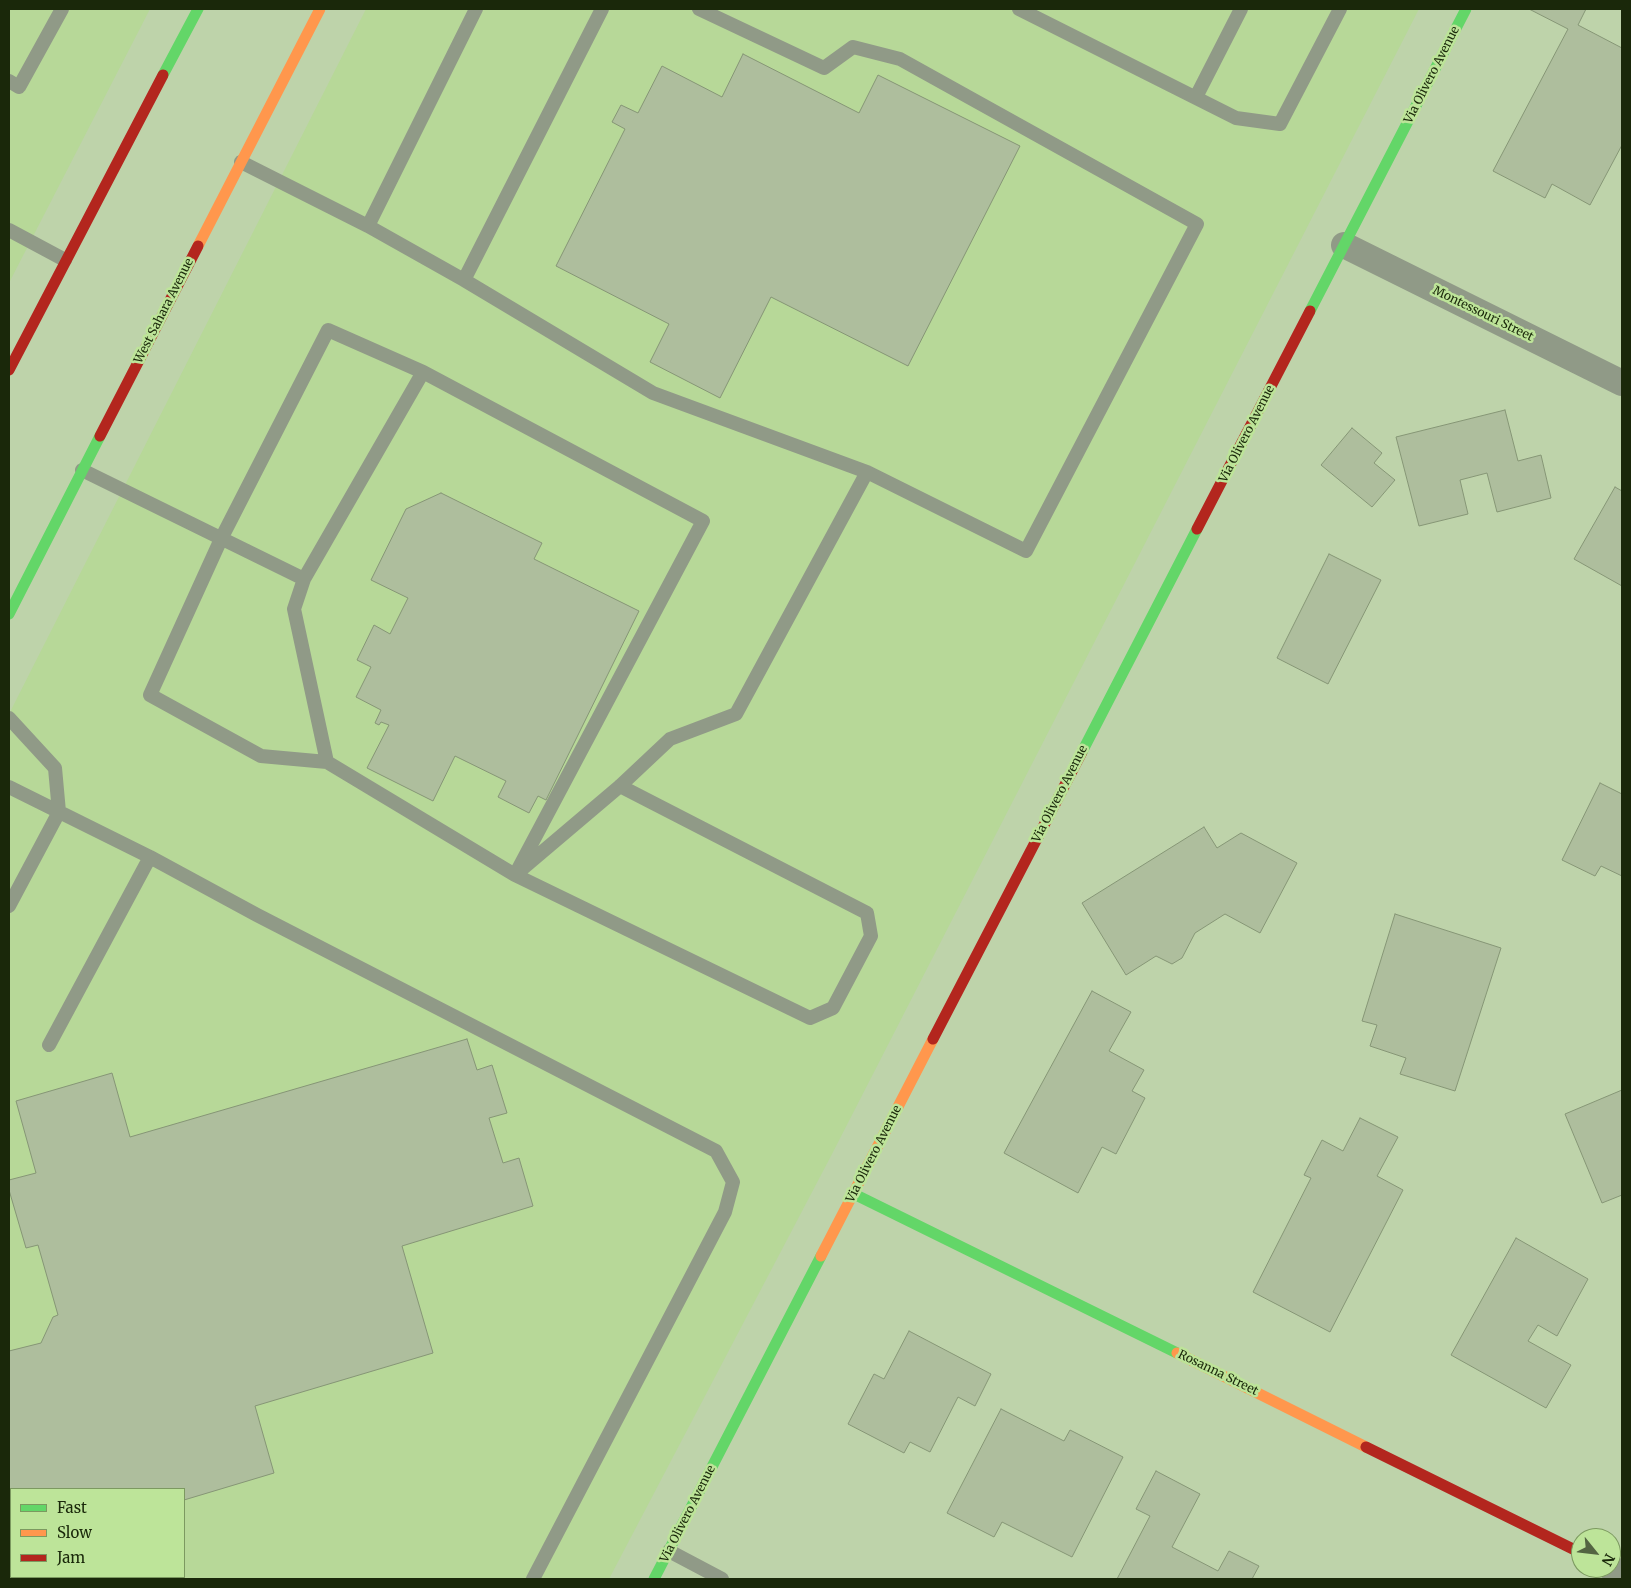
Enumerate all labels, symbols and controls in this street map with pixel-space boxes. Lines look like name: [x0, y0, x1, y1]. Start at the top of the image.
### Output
street label: Via Olivero Avenue: [1401, 24, 1463, 126]
street label: West Sahara Avenue: [131, 256, 197, 366]
street label: Montessouri Street: [1430, 283, 1536, 345]
street label: Via Olivero Avenue: [1216, 383, 1278, 485]
street label: Via Olivero Avenue: [1029, 743, 1091, 845]
street label: Via Olivero Avenue: [843, 1103, 905, 1205]
street label: Rosanna Street: [1176, 1347, 1260, 1399]
street label: Via Olivero Avenue: [657, 1463, 719, 1565]
legend: [10, 1488, 185, 1578]
text: Fast: [57, 1498, 87, 1517]
text: Slow: [57, 1523, 92, 1542]
north arrow: [1571, 1528, 1621, 1578]
text: Jam: [57, 1548, 85, 1567]
text: N: [1598, 1551, 1619, 1569]

